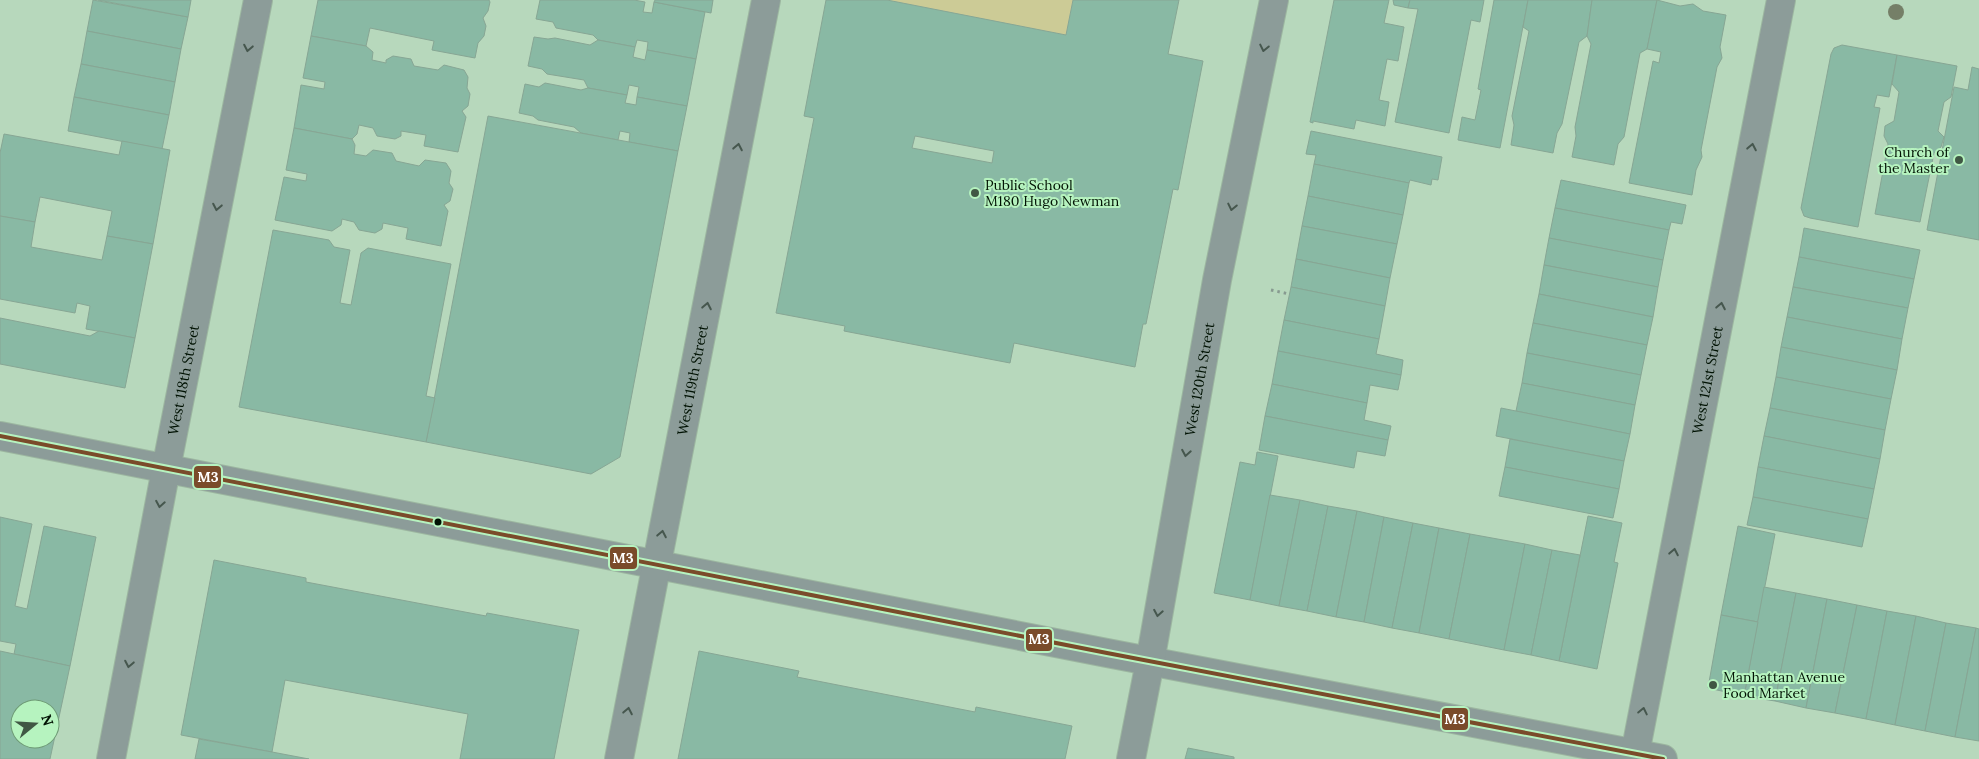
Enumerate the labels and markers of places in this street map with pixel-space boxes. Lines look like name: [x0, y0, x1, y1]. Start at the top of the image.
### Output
place label: Church of the Master: [1878, 143, 1950, 177]
marker: Church of the Master: [1953, 154, 1965, 166]
place label: Public School M180 Hugo Newman: [985, 176, 1120, 210]
marker: Public School M180 Hugo Newman: [969, 187, 981, 199]
unlabelled marker: [433, 517, 443, 527]
place label: Manhattan Avenue Food Market: [1723, 668, 1845, 702]
marker: Manhattan Avenue Food Market: [1707, 679, 1719, 691]

